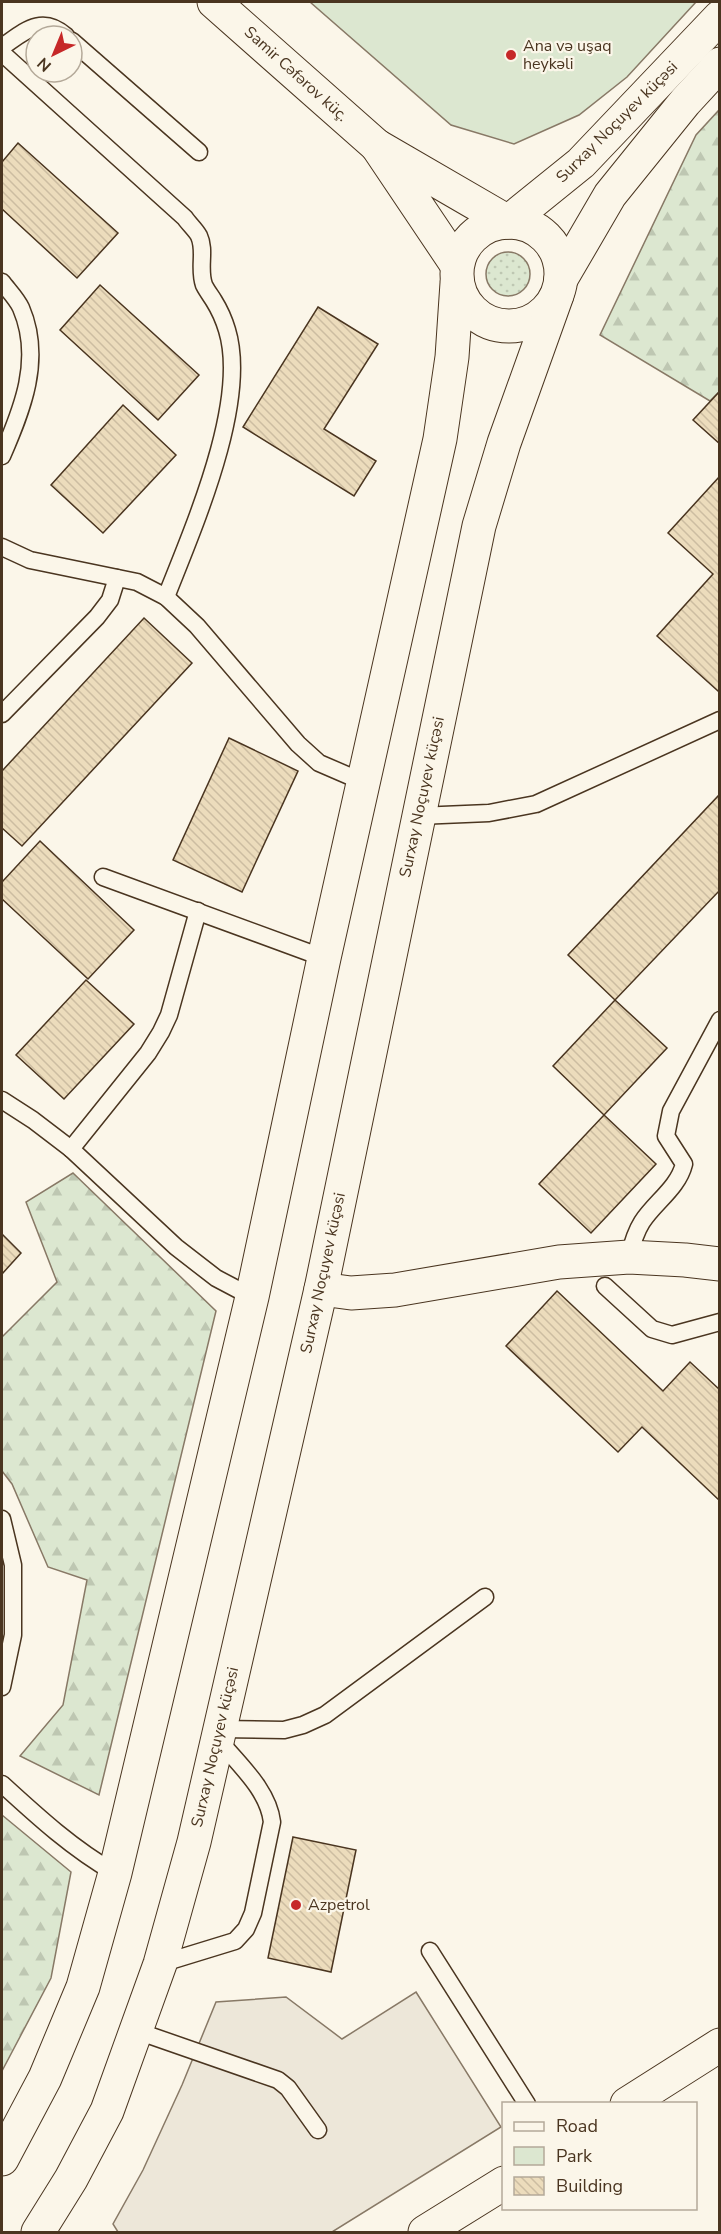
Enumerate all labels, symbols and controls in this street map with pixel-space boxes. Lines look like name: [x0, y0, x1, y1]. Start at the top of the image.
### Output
street label: Samir Cəfərov küç.: [239, 21, 353, 127]
north arrow: [24, 24, 84, 84]
place label: Ana və uşaq heykəli: [523, 35, 612, 75]
marker: Ana və uşaq heykəli: [504, 48, 518, 62]
text: N: [33, 52, 56, 76]
street label: Surxay Noçuyev küçəsi: [551, 56, 683, 188]
street label: Surxay Noçuyev küçəsi: [394, 715, 450, 879]
street label: Surxay Noçuyev küçəsi: [295, 1191, 351, 1355]
street label: Surxay Noçuyev küçəsi: [186, 1665, 244, 1829]
place label: Azpetrol: [308, 1894, 370, 1916]
marker: Azpetrol: [289, 1898, 303, 1912]
legend: [502, 2102, 697, 2210]
text: Road: [556, 2114, 598, 2138]
text: Park: [556, 2144, 593, 2168]
text: Building: [556, 2174, 623, 2198]

